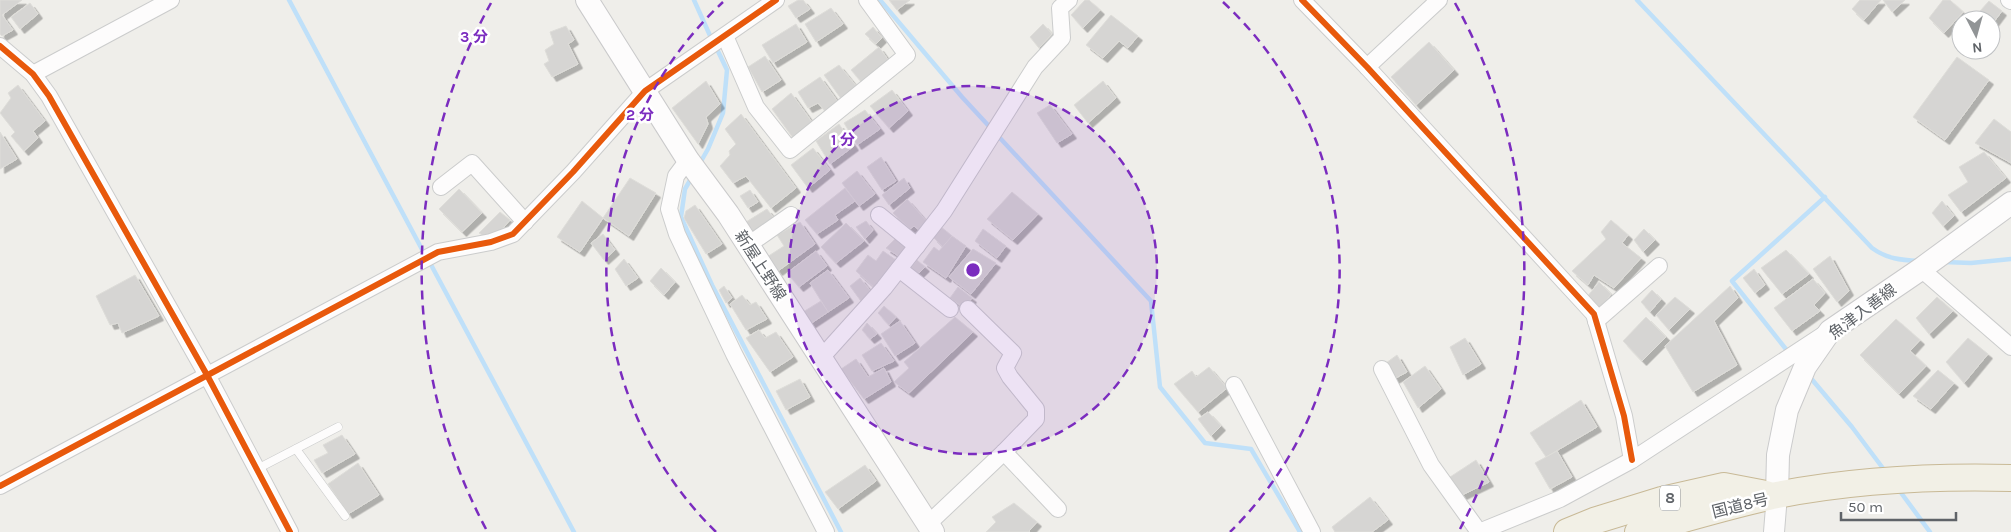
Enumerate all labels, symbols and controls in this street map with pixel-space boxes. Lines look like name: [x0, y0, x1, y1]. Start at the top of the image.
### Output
north arrow: [1951, 10, 2001, 60]
text: 3 分: [460, 28, 488, 46]
text: N: [1971, 38, 1983, 56]
text: 2 分: [626, 106, 654, 124]
text: 1 分: [831, 131, 855, 149]
street label: 新屋上野線: [731, 227, 790, 304]
centre of rings: [964, 261, 982, 279]
street label: 魚津入善線: [1825, 280, 1900, 343]
road number: 8: [1660, 486, 1680, 510]
street label: 国道8号: [1710, 489, 1770, 522]
scale bar: [1841, 490, 1956, 522]
text: 50 m: [1848, 498, 1883, 516]

